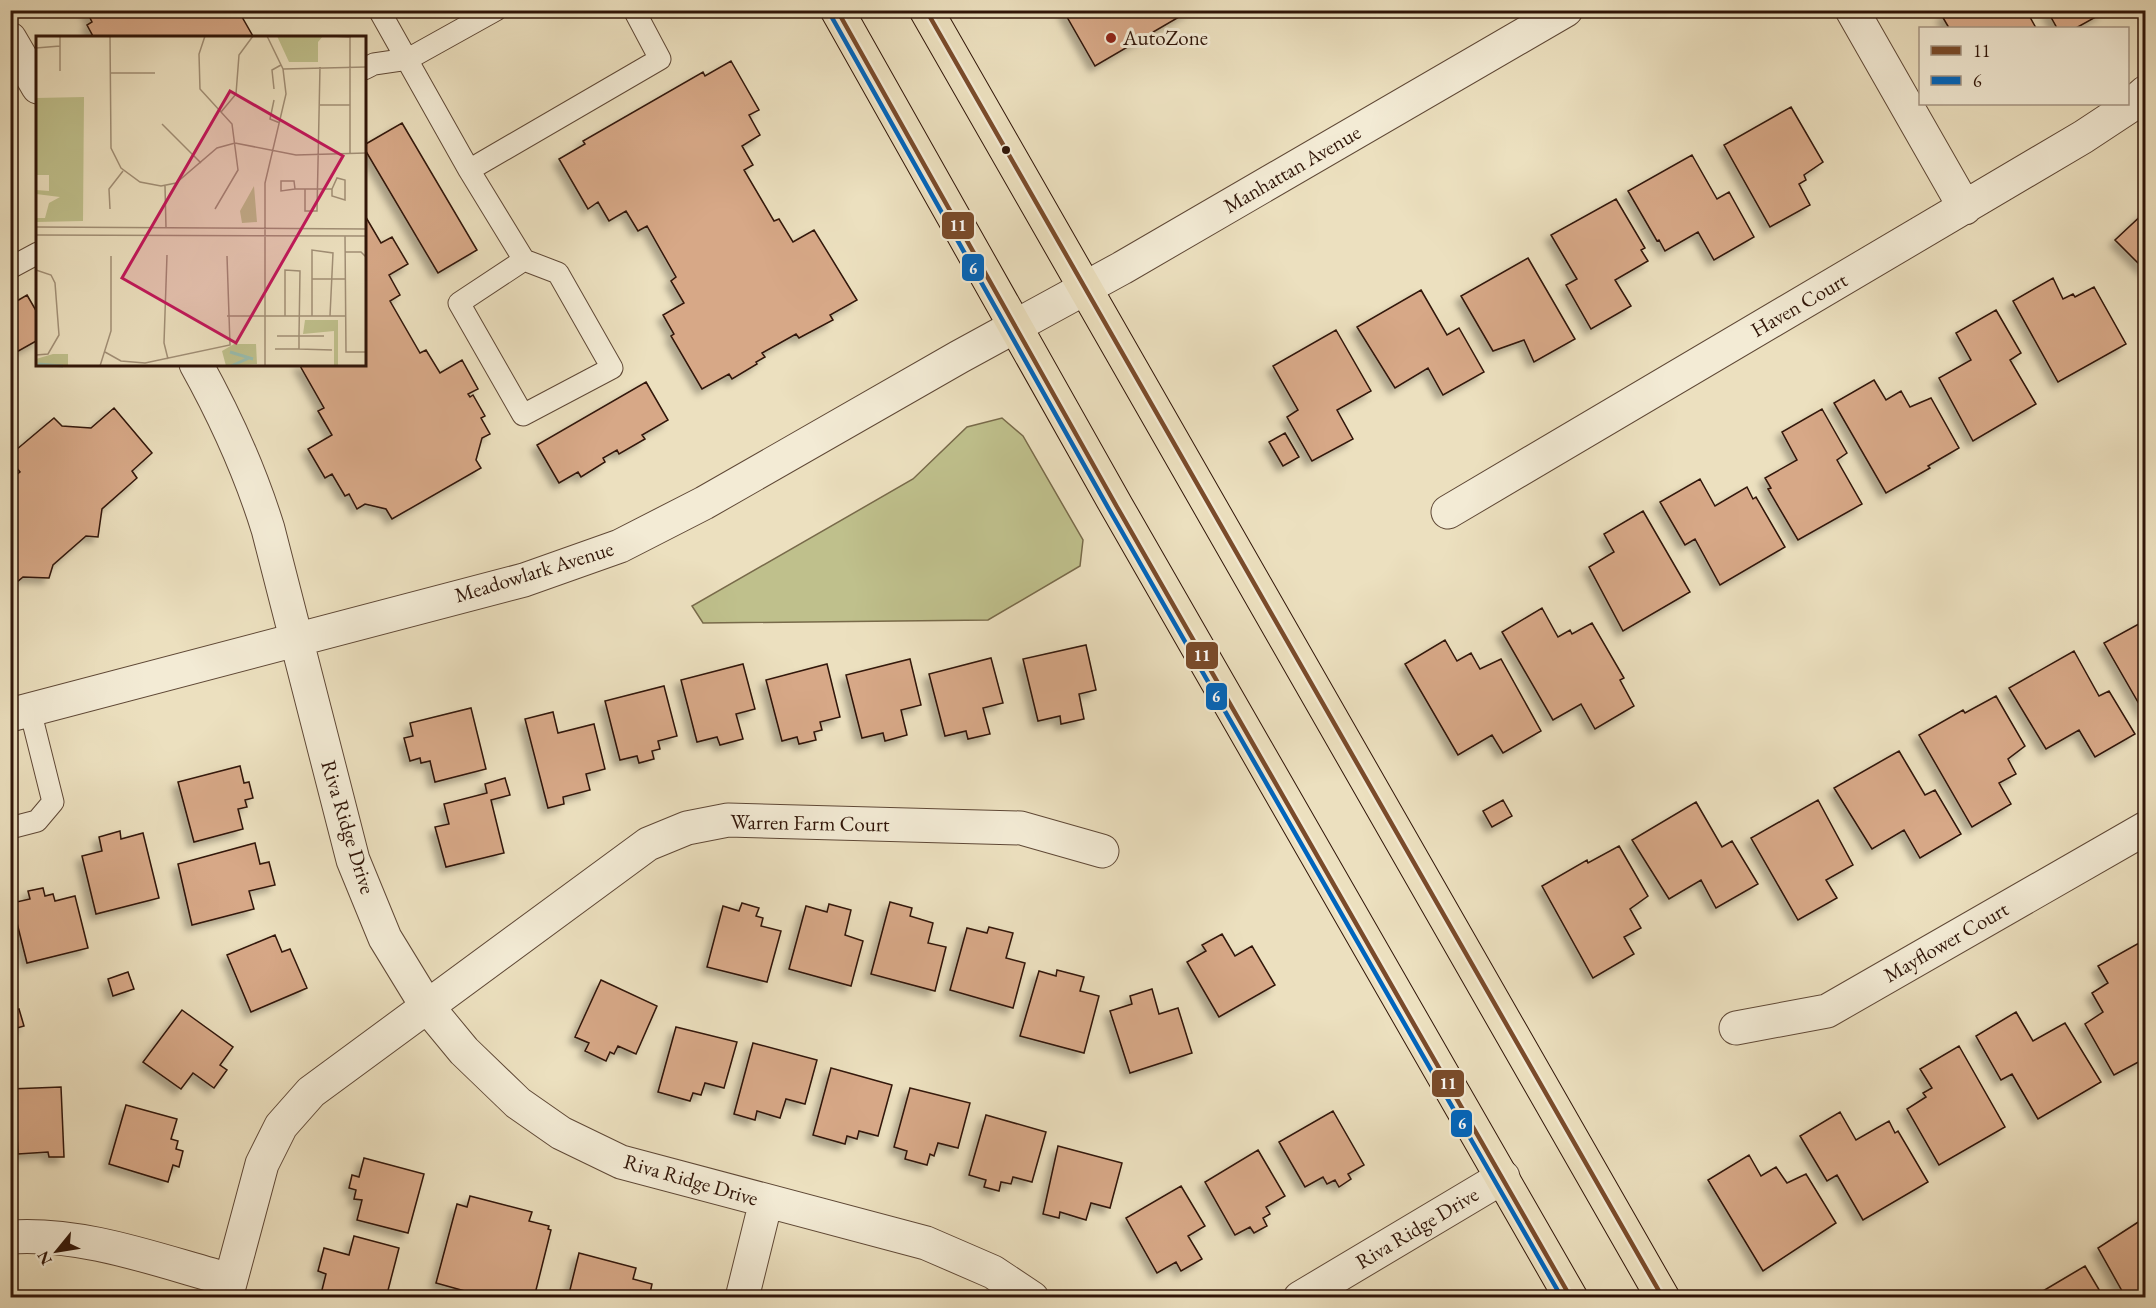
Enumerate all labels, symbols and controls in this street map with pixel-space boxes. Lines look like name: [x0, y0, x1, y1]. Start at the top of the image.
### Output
place label: AutoZone: [1122, 24, 1208, 51]
legend: [1919, 27, 2129, 105]
marker: AutoZone: [1104, 31, 1118, 45]
inset map: [36, 36, 366, 366]
text: 11: [1973, 39, 1990, 62]
text: 6: [1973, 69, 1982, 92]
street label: Manhattan Avenue: [1218, 118, 1365, 219]
unlabelled marker: [1000, 144, 1012, 156]
line badge: 11: [941, 211, 975, 240]
text: 11: [950, 215, 966, 236]
line badge: 6: [961, 253, 985, 282]
text: 6: [969, 258, 978, 279]
street label: Haven Court: [1746, 266, 1852, 343]
street label: Meadowlark Avenue: [451, 535, 617, 609]
line badge: 11: [1185, 641, 1219, 670]
text: 11: [1194, 645, 1210, 666]
line badge: 6: [1205, 682, 1228, 711]
text: 6: [1212, 686, 1221, 707]
street label: Riva Ridge Drive: [315, 757, 382, 897]
street label: Warren Farm Court: [730, 808, 890, 837]
street label: Mayflower Court: [1878, 895, 2013, 988]
line badge: 11: [1431, 1069, 1465, 1098]
text: 11: [1440, 1073, 1456, 1094]
line badge: 6: [1450, 1109, 1473, 1138]
text: 6: [1458, 1113, 1467, 1134]
street label: Riva Ridge Drive: [621, 1147, 762, 1212]
street label: Riva Ridge Drive: [1350, 1180, 1483, 1275]
north arrow: [27, 1221, 87, 1281]
text: N: [32, 1247, 57, 1269]

